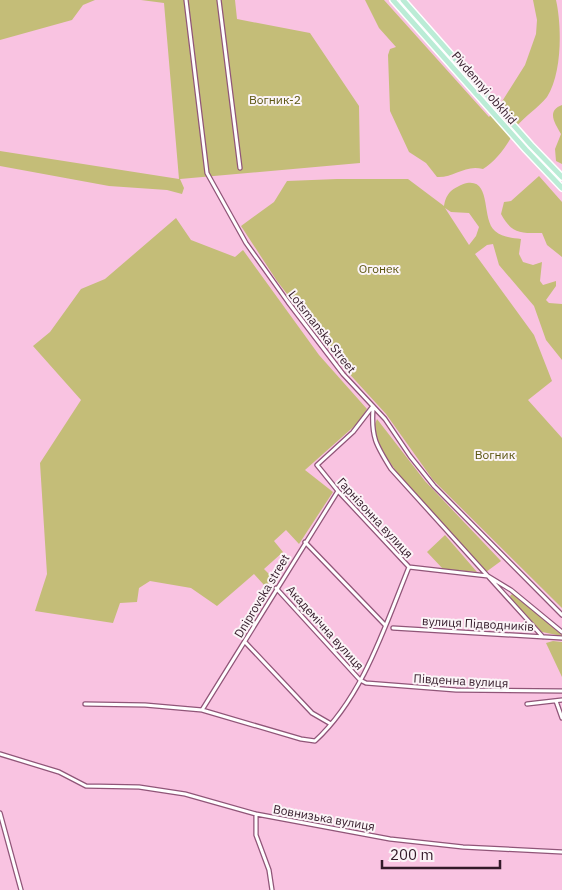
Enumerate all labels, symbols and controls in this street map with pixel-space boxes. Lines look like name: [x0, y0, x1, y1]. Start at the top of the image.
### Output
street label: Pivdennyi obkhid: [449, 48, 520, 127]
park label: Вогник-2: [249, 92, 301, 107]
park label: Огонек: [359, 261, 400, 276]
street label: Lotsmanska Street: [286, 287, 359, 376]
park label: Вогник: [475, 447, 516, 462]
street label: Гарнізонна вулиця: [334, 474, 416, 561]
street label: Dniprovska street: [231, 551, 292, 640]
street label: Академічна вулиця: [283, 582, 367, 673]
street label: вулиця Підводників: [422, 613, 534, 634]
street label: Південна вулиця: [413, 671, 509, 690]
street label: Вовнизька вулиця: [272, 801, 376, 834]
scale bar: [382, 838, 500, 870]
text: 200 m: [390, 845, 434, 864]

